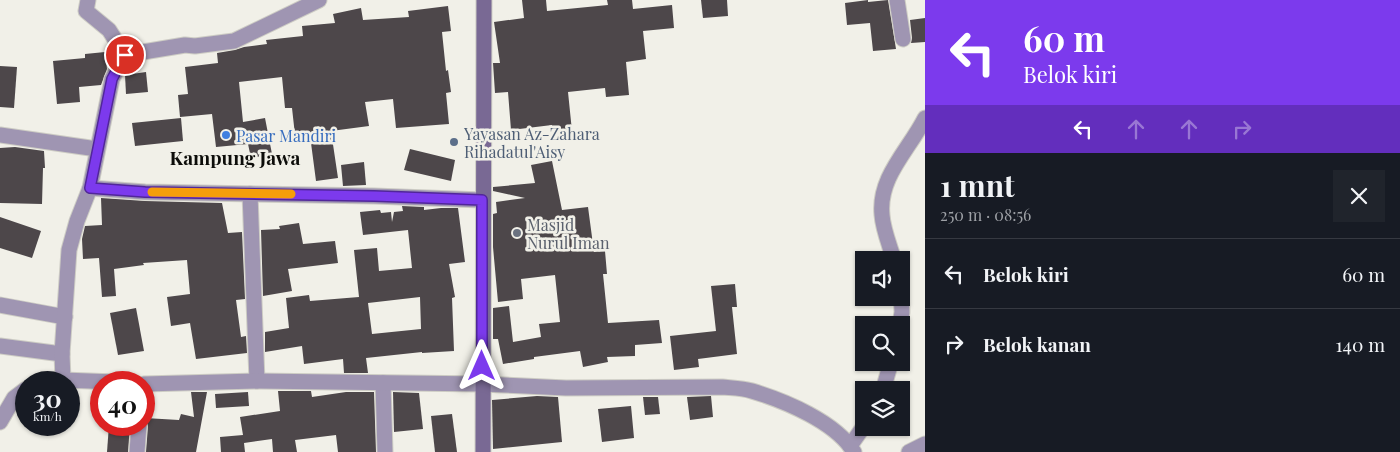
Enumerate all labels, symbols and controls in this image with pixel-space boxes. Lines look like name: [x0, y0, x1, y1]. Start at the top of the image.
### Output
text: 60 m: [1023, 14, 1105, 61]
icon: left: [940, 20, 1005, 85]
pin: [104, 34, 146, 76]
icon: arrive: [111, 41, 139, 69]
text: Belok kiri: [1023, 59, 1117, 89]
icon: left: [1069, 115, 1097, 143]
icon: ahead: [1122, 115, 1150, 143]
icon: ahead: [1175, 115, 1203, 143]
icon: right: [1228, 115, 1256, 143]
place label: Yayasan Az-Zahara Rihadatul'Aisy: [463, 123, 600, 162]
place label: Pasar Mandiri: [236, 125, 337, 146]
marker: Pasar Mandiri: [220, 129, 232, 141]
marker: Yayasan Az-Zahara Rihadatul'Aisy: [448, 136, 460, 148]
district label: Kampung Jawa: [170, 144, 301, 170]
text: 1 mnt: [940, 165, 1015, 205]
button: close: [1333, 170, 1385, 222]
text: 250 m · 08:56: [940, 204, 1031, 225]
place label: Masjid Nurul Iman: [527, 214, 610, 253]
marker: Masjid Nurul Iman: [511, 227, 523, 239]
map controls: [855, 251, 910, 436]
button: sound: [855, 251, 910, 306]
icon: left: [940, 260, 968, 288]
text: Belok kiri: [983, 261, 1069, 287]
text: 60 m: [1342, 261, 1385, 287]
button: search: [855, 316, 910, 371]
icon: right: [940, 330, 968, 358]
text: Belok kanan: [983, 331, 1091, 357]
text: 140 m: [1336, 331, 1385, 357]
position arrow: [455, 339, 507, 391]
speed limit sign: 40: [90, 371, 155, 436]
text: 30: [33, 381, 62, 414]
button: layers: [855, 381, 910, 436]
text: km/h: [33, 408, 62, 424]

